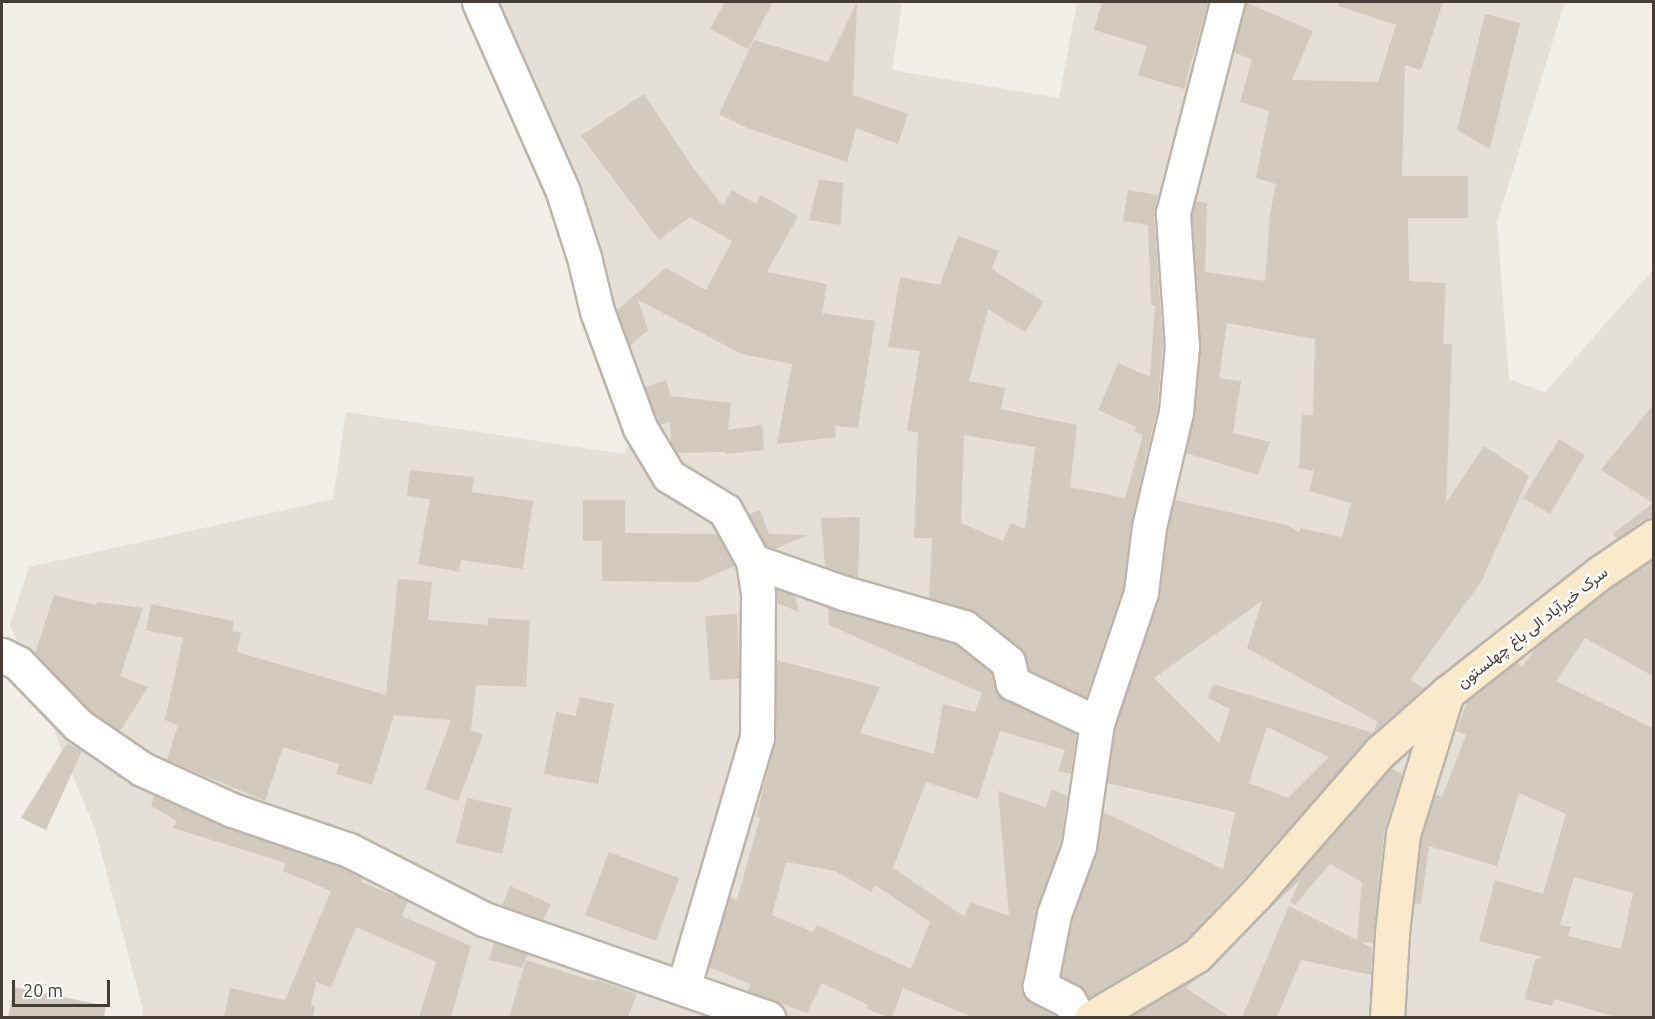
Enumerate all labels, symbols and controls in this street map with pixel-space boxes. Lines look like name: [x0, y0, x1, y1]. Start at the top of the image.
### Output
street label: سرک خیرآباد الی باغ چهلستون: [1453, 562, 1611, 692]
scale bar: [15, 968, 112, 1006]
text: 20 m: [23, 980, 63, 1000]

